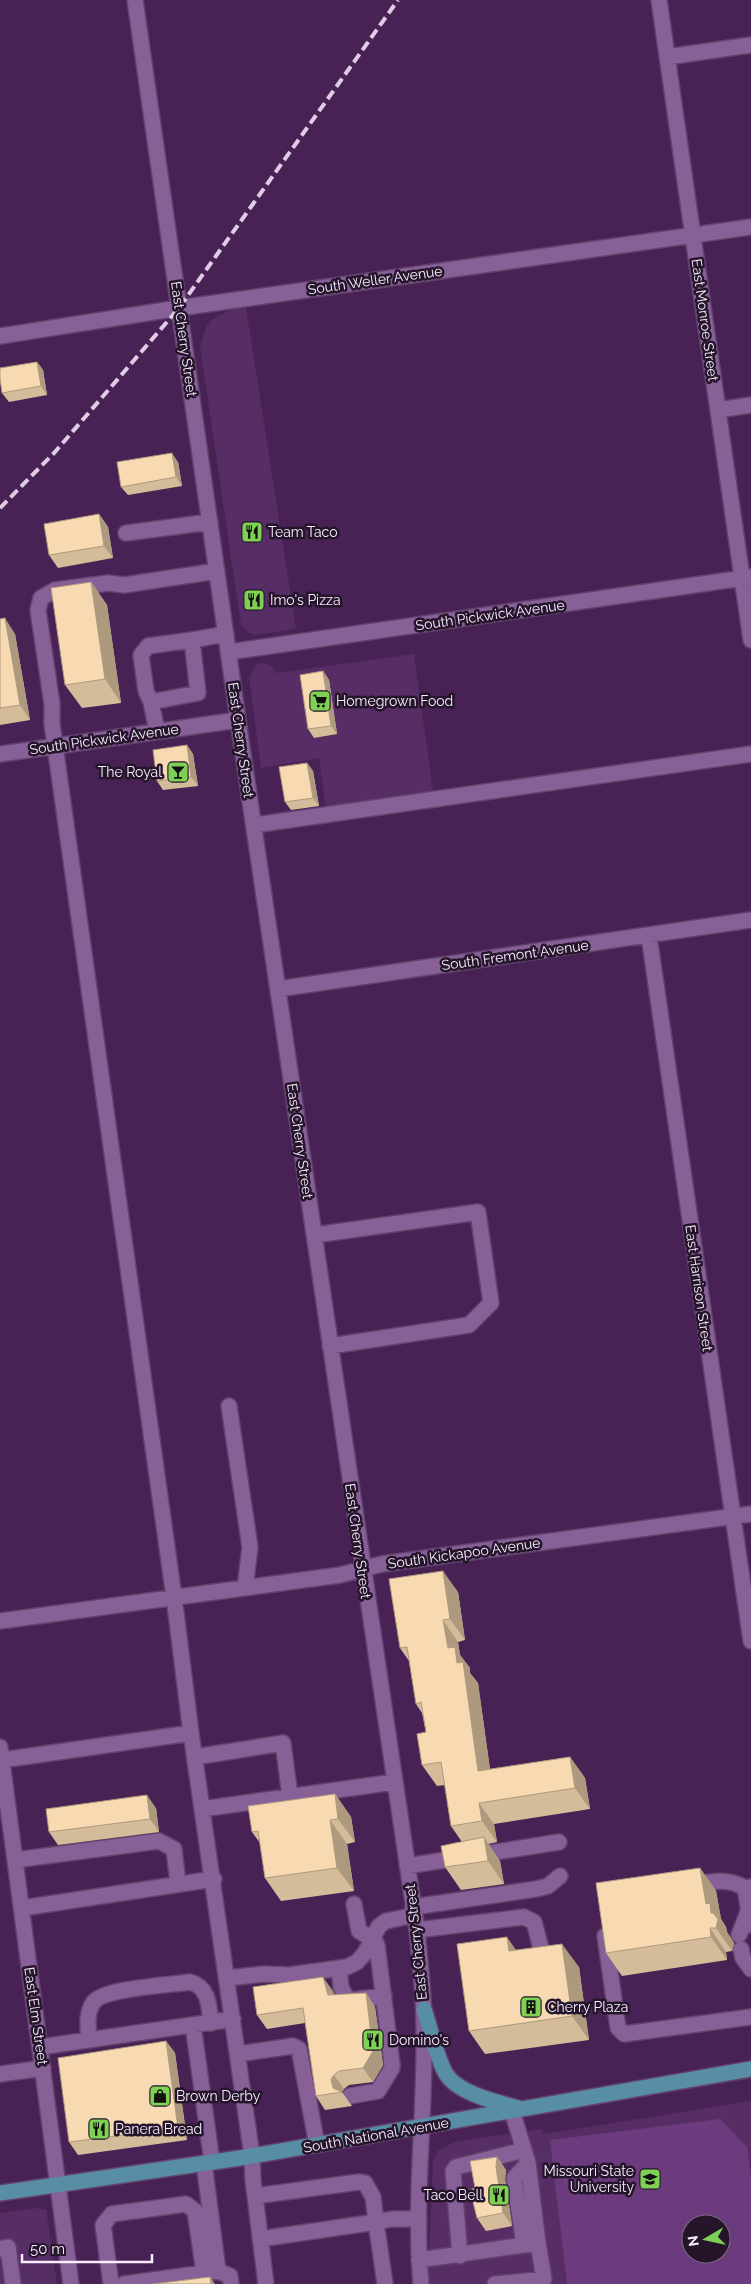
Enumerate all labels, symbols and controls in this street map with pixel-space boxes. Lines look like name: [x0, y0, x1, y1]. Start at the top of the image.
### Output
street label: East Monroe Street: [688, 258, 722, 383]
street label: South Weller Avenue: [307, 263, 443, 297]
street label: East Cherry Street: [168, 280, 200, 398]
restaurant icon: Team Taco: [240, 520, 264, 544]
place label: Team Taco: [268, 524, 338, 540]
restaurant icon: Imo's Pizza: [242, 588, 266, 612]
place label: Imo's Pizza: [270, 592, 341, 608]
street label: South Pickwick Avenue: [415, 597, 565, 633]
street label: East Cherry Street: [225, 681, 257, 799]
supermarket icon: Homegrown Food: [308, 689, 332, 713]
place label: Homegrown Food: [336, 693, 453, 709]
street label: South Pickwick Avenue: [29, 721, 179, 757]
bar icon: The Royal: [166, 760, 190, 784]
place label: The Royal: [98, 764, 162, 780]
street label: South Fremont Avenue: [440, 937, 590, 973]
street label: East Cherry Street: [284, 1082, 316, 1200]
street label: East Harrison Street: [682, 1224, 716, 1353]
street label: East Cherry Street: [342, 1482, 374, 1600]
street label: South Kickapoo Avenue: [387, 1534, 541, 1572]
street label: East Cherry Street: [402, 1883, 430, 2001]
street label: East Elm Street: [21, 1966, 51, 2066]
building icon: Cherry Plaza: [519, 1995, 543, 2019]
place label: Cherry Plaza: [547, 1999, 628, 2015]
restaurant icon: Domino's: [361, 2028, 385, 2052]
place label: Domino's: [389, 2032, 449, 2048]
shop icon: Brown Derby: [148, 2084, 172, 2108]
place label: Brown Derby: [176, 2088, 261, 2104]
street label: South National Avenue: [302, 2114, 450, 2156]
restaurant icon: Panera Bread: [87, 2117, 111, 2141]
place label: Panera Bread: [115, 2121, 202, 2137]
place label: Missouri State University: [544, 2163, 634, 2195]
school or university icon: Missouri State University: [638, 2167, 662, 2191]
restaurant icon: Taco Bell: [487, 2183, 511, 2207]
place label: Taco Bell: [424, 2187, 483, 2203]
north arrow: [681, 2214, 731, 2264]
scale bar: [22, 2232, 152, 2264]
text: N: [684, 2235, 702, 2248]
text: 50 m: [30, 2240, 65, 2258]

